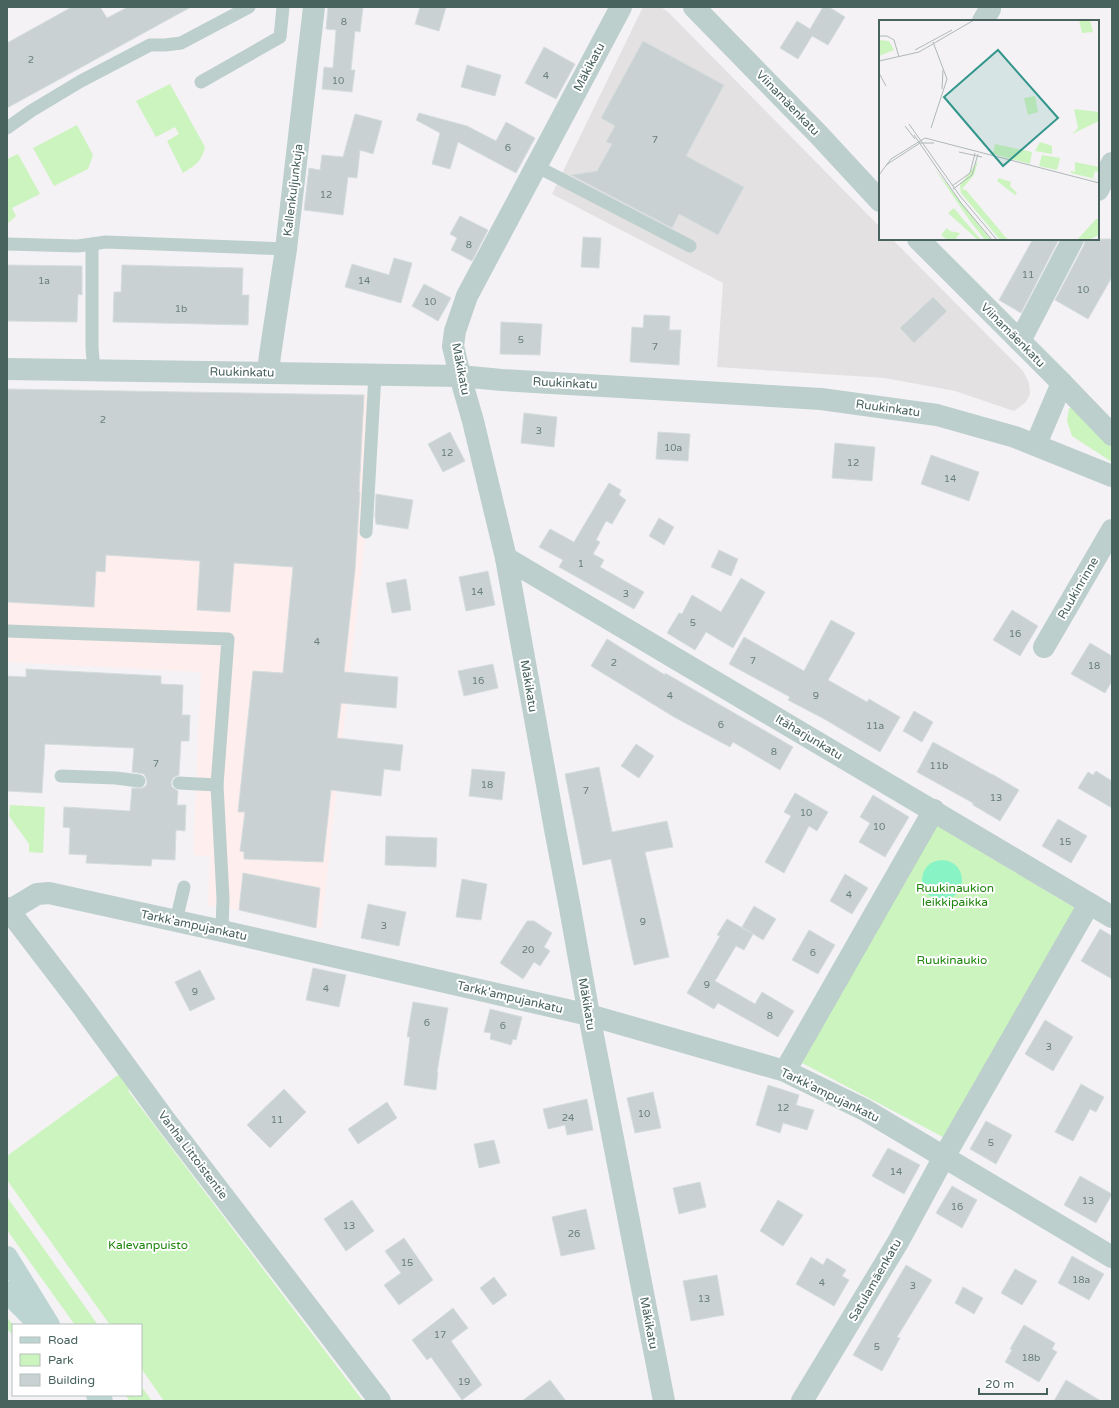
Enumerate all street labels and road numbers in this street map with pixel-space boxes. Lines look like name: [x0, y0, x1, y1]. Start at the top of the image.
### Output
street label: Mäkikatu: [570, 40, 608, 94]
street label: Viinamäenkatu: [753, 68, 823, 138]
street label: Kallenkuljunkuja: [280, 143, 306, 237]
street label: Viinamäenkatu: [978, 300, 1048, 370]
street label: Mäkikatu: [449, 342, 473, 396]
street label: Ruukinkatu: [209, 364, 275, 380]
street label: Ruukinkatu: [532, 374, 598, 392]
street label: Ruukinkatu: [855, 397, 921, 419]
street label: Ruukinrinne: [1055, 554, 1101, 621]
street label: Mäkikatu: [518, 659, 540, 713]
street label: Itäharjunkatu: [773, 711, 845, 763]
street label: Tarkk'ampujankatu: [140, 907, 248, 943]
street label: Mäkikatu: [576, 977, 598, 1031]
street label: Tarkk'ampujankatu: [456, 978, 564, 1016]
street label: Tarkk'ampujankatu: [778, 1065, 882, 1125]
street label: Vanha Littoistentie: [155, 1108, 231, 1202]
street label: Satulamäenkatu: [846, 1236, 904, 1324]
street label: Mäkikatu: [637, 1296, 661, 1350]

